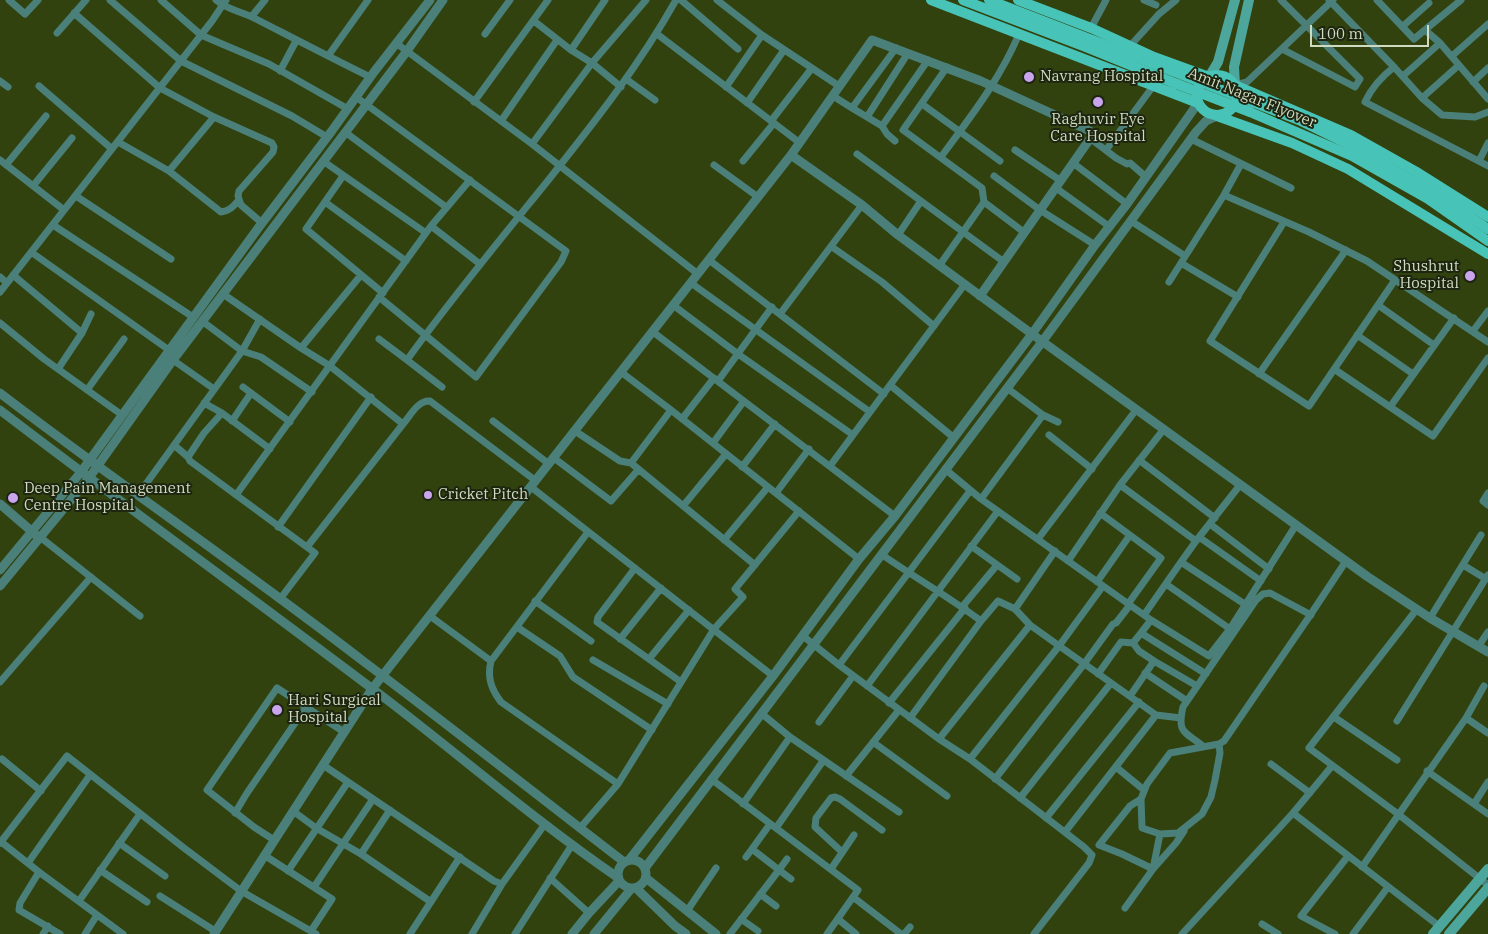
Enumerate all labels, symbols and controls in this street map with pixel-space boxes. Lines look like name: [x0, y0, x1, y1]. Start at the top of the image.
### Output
scale bar: [1313, 15, 1432, 47]
text: 100 m: [1318, 24, 1363, 43]
street label: Amit Nagar Flyover: [1185, 64, 1319, 132]
place label: Navrang Hospital: [1040, 68, 1163, 86]
marker: Navrang Hospital: [1022, 70, 1036, 84]
marker: Raghuvir Eye Care Hospital: [1091, 95, 1105, 109]
place label: Raghuvir Eye Care Hospital: [1050, 111, 1146, 146]
place label: Shushrut Hospital: [1393, 258, 1459, 293]
marker: Shushrut Hospital: [1463, 269, 1477, 283]
place label: Deep Pain Management Centre Hospital: [24, 480, 191, 515]
place label: Cricket Pitch: [438, 486, 528, 504]
marker: Cricket Pitch: [422, 489, 434, 501]
marker: Deep Pain Management Centre Hospital: [6, 491, 20, 505]
place label: Hari Surgical Hospital: [288, 692, 381, 727]
marker: Hari Surgical Hospital: [270, 703, 284, 717]

